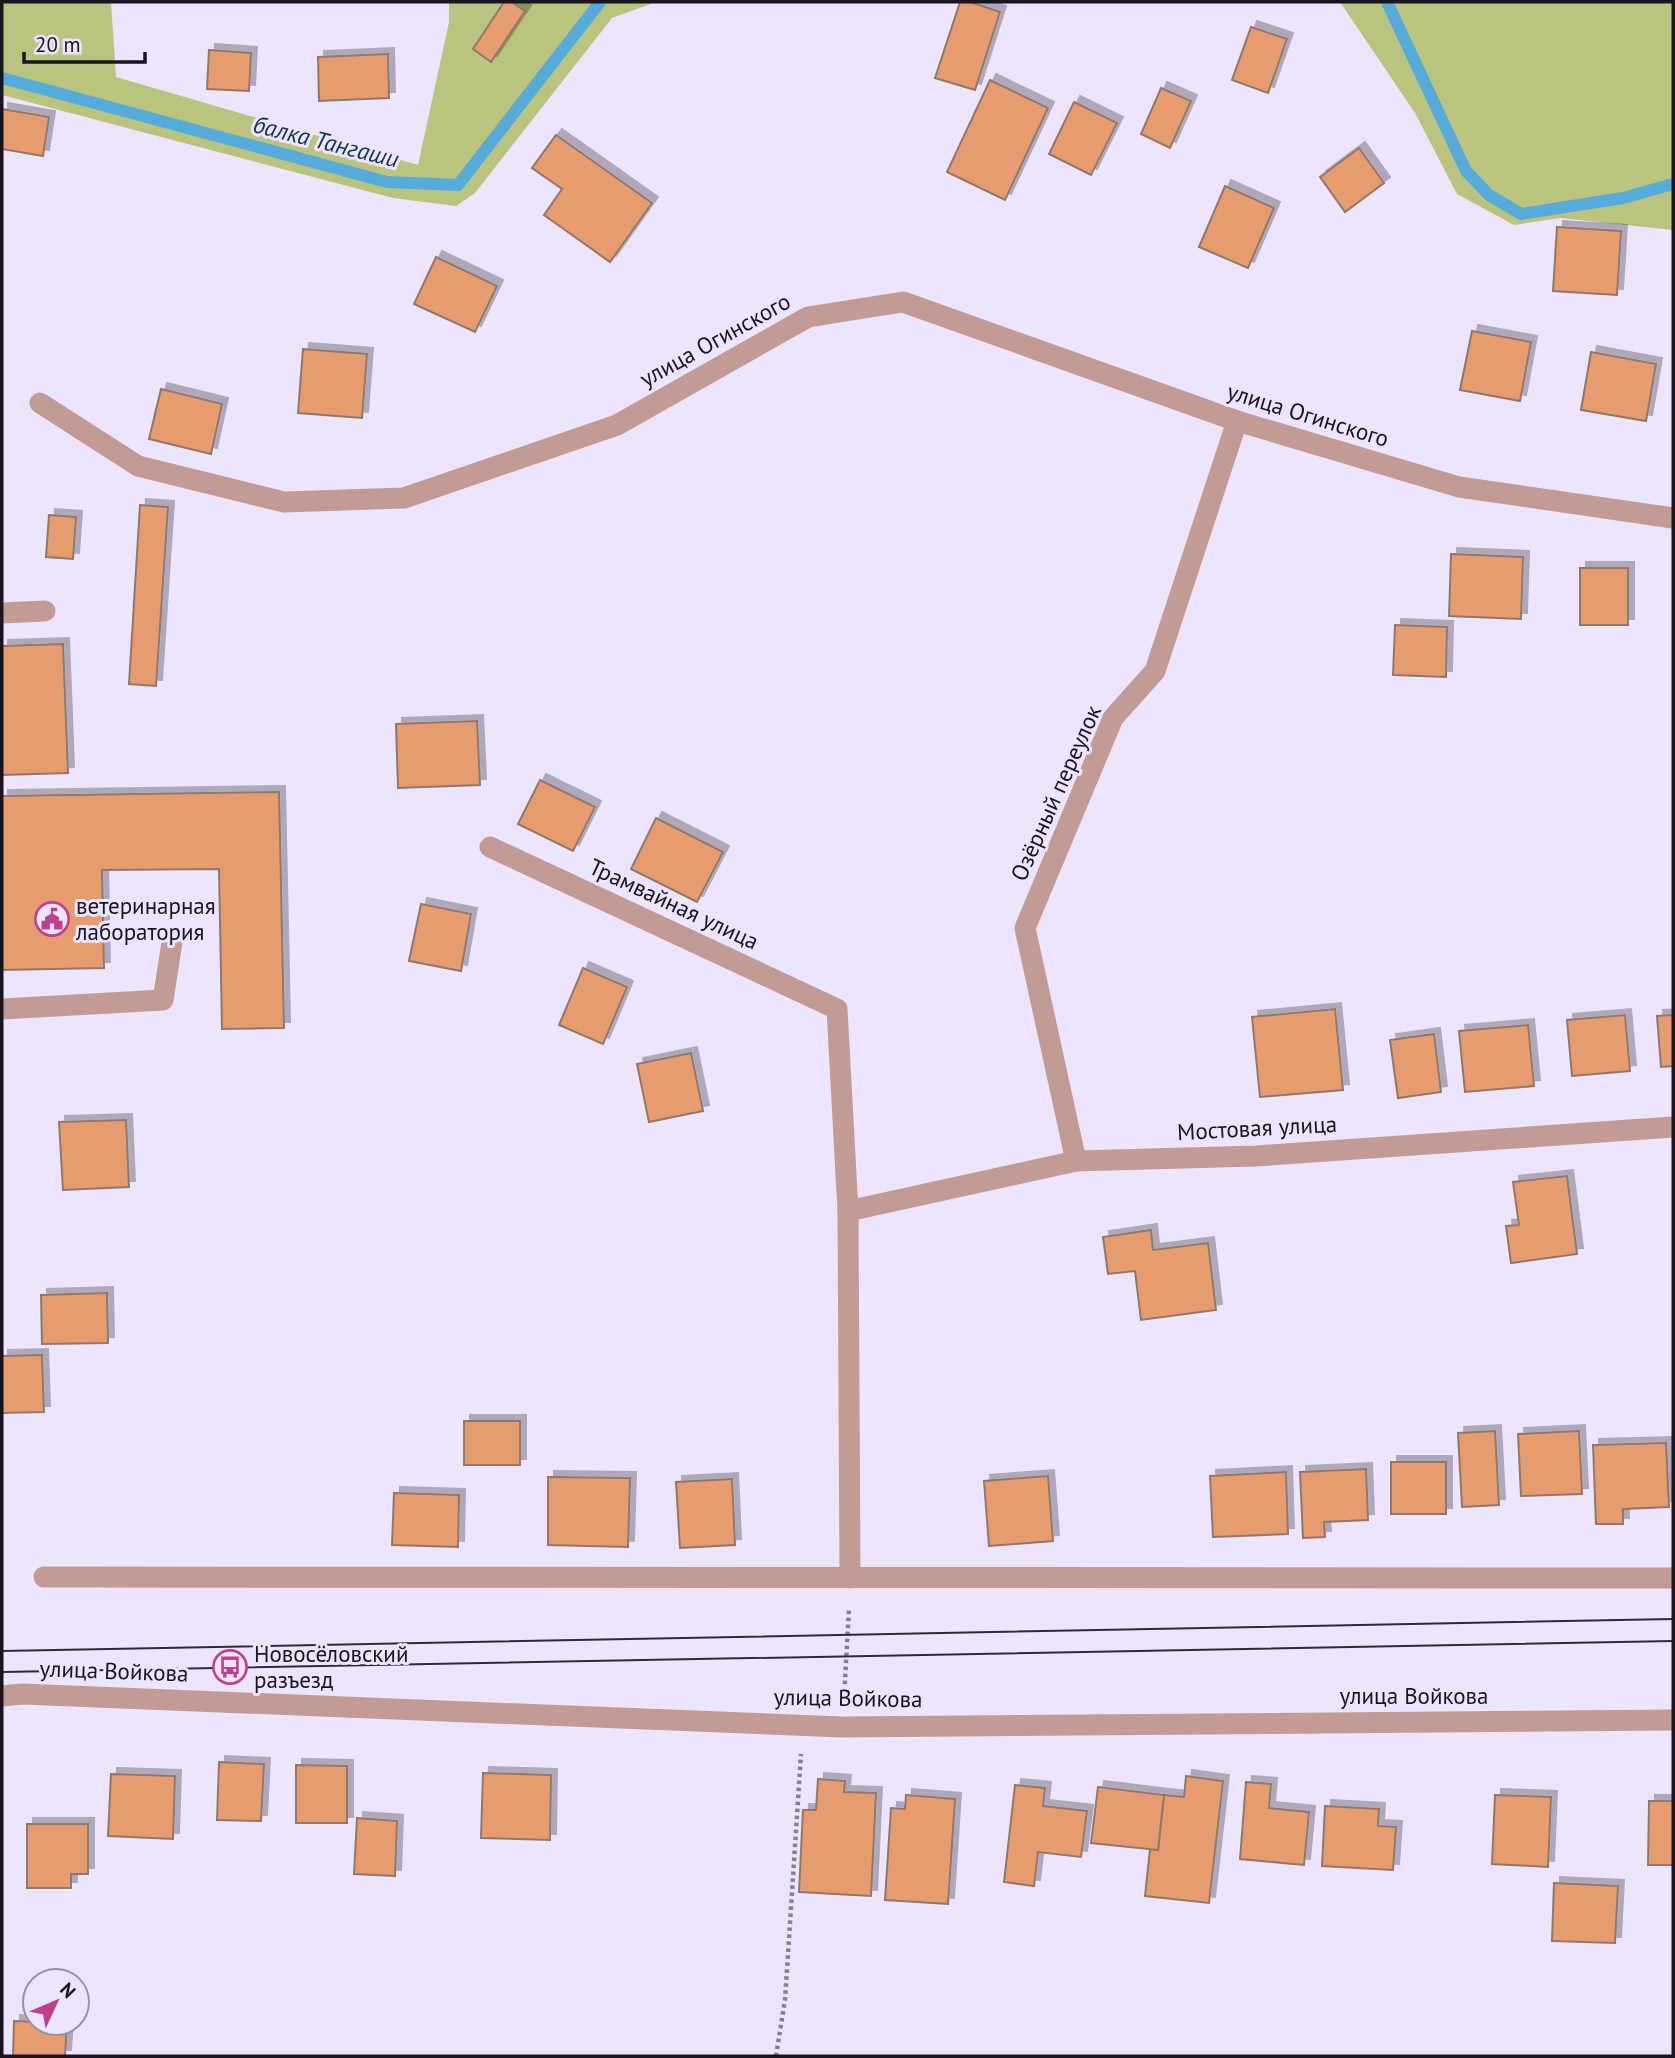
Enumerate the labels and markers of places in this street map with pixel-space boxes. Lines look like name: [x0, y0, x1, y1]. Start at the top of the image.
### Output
place label: ветеринарная лаборатория: [75, 891, 216, 946]
public building icon: ветеринарная лаборатория: [33, 900, 71, 938]
place label: Новосёловский разъезд: [254, 1639, 408, 1694]
bus stop icon: Новосёловский разъезд: [211, 1648, 249, 1686]

